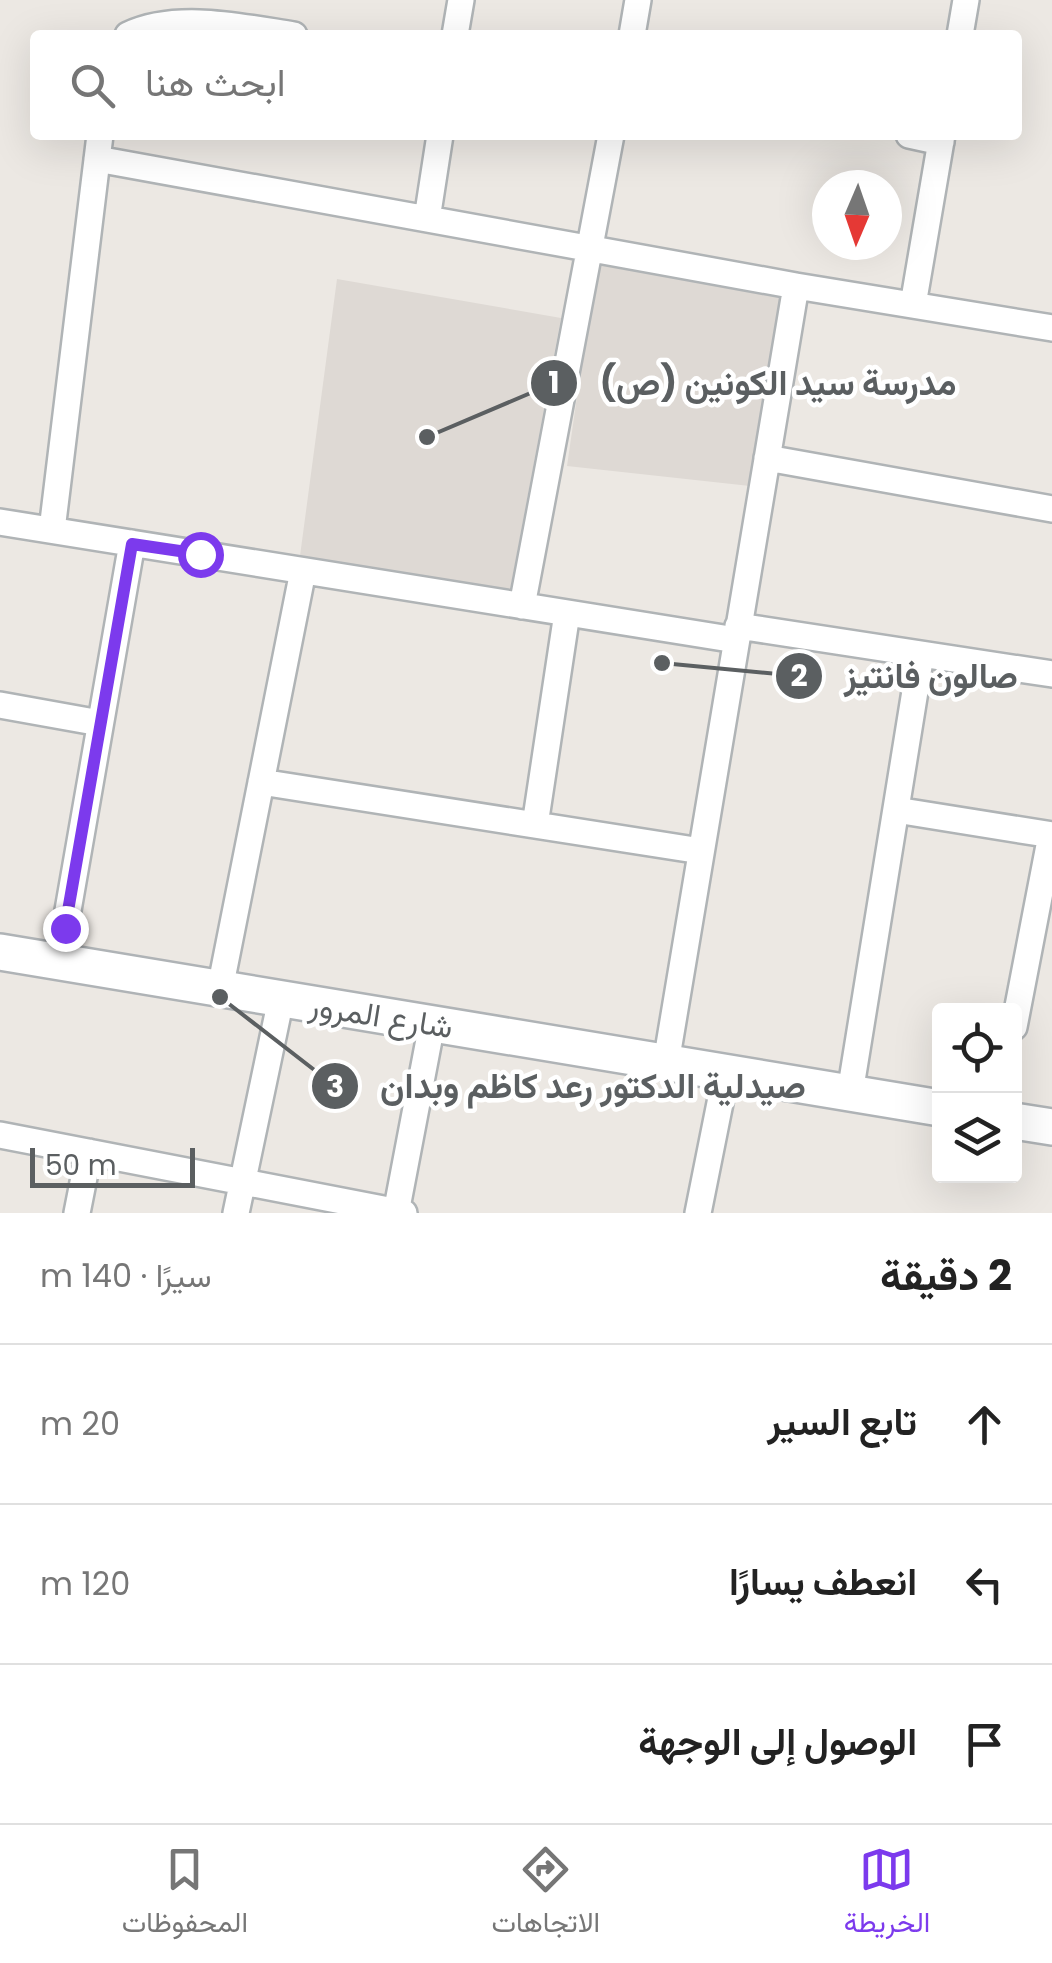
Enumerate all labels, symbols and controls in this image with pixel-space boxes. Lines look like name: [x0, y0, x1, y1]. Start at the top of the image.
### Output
search box: [30, 30, 1022, 140]
text: ابحث هنا: [145, 56, 286, 109]
icon: search: [65, 58, 120, 113]
north arrow: [812, 170, 902, 260]
callout: مدرسة سيد الكونين (ص): [529, 350, 976, 415]
text: مدرسة سيد الكونين (ص): [599, 358, 957, 407]
text: 1: [548, 361, 560, 404]
route start: [178, 532, 224, 578]
callout: صالون فانتيز: [774, 643, 1038, 708]
text: صالون فانتيز: [843, 651, 1018, 700]
text: 2: [790, 654, 808, 697]
route end: [43, 906, 89, 952]
street label: شارع المرور: [305, 982, 456, 1049]
map controls: [932, 1003, 1022, 1183]
button: locate: [932, 1003, 1022, 1093]
callout: صيدلية الدكتور رعد كاظم وبدان: [310, 1054, 826, 1119]
text: صيدلية الدكتور رعد كاظم وبدان: [380, 1061, 806, 1110]
text: 3: [326, 1065, 344, 1108]
button: layers: [932, 1093, 1022, 1183]
scale bar: [30, 1143, 195, 1188]
text: 50 m: [45, 1146, 116, 1185]
text: 2 دقيقة: [880, 1246, 1012, 1305]
text: سيرًا · 140 m: [40, 1253, 211, 1298]
text: تابع السير: [767, 1395, 917, 1448]
icon: ahead: [957, 1397, 1012, 1452]
text: 20 m: [40, 1401, 120, 1446]
text: انعطف يسارًا: [729, 1555, 917, 1608]
icon: left: [957, 1557, 1012, 1612]
text: 120 m: [40, 1561, 130, 1606]
text: الوصول إلى الوجهة: [638, 1715, 917, 1768]
icon: arrive: [957, 1717, 1012, 1772]
tab: المحفوظات: [122, 1842, 248, 1947]
tab: الاتجاهات: [491, 1842, 600, 1947]
tab: الخريطة: [844, 1842, 930, 1947]

